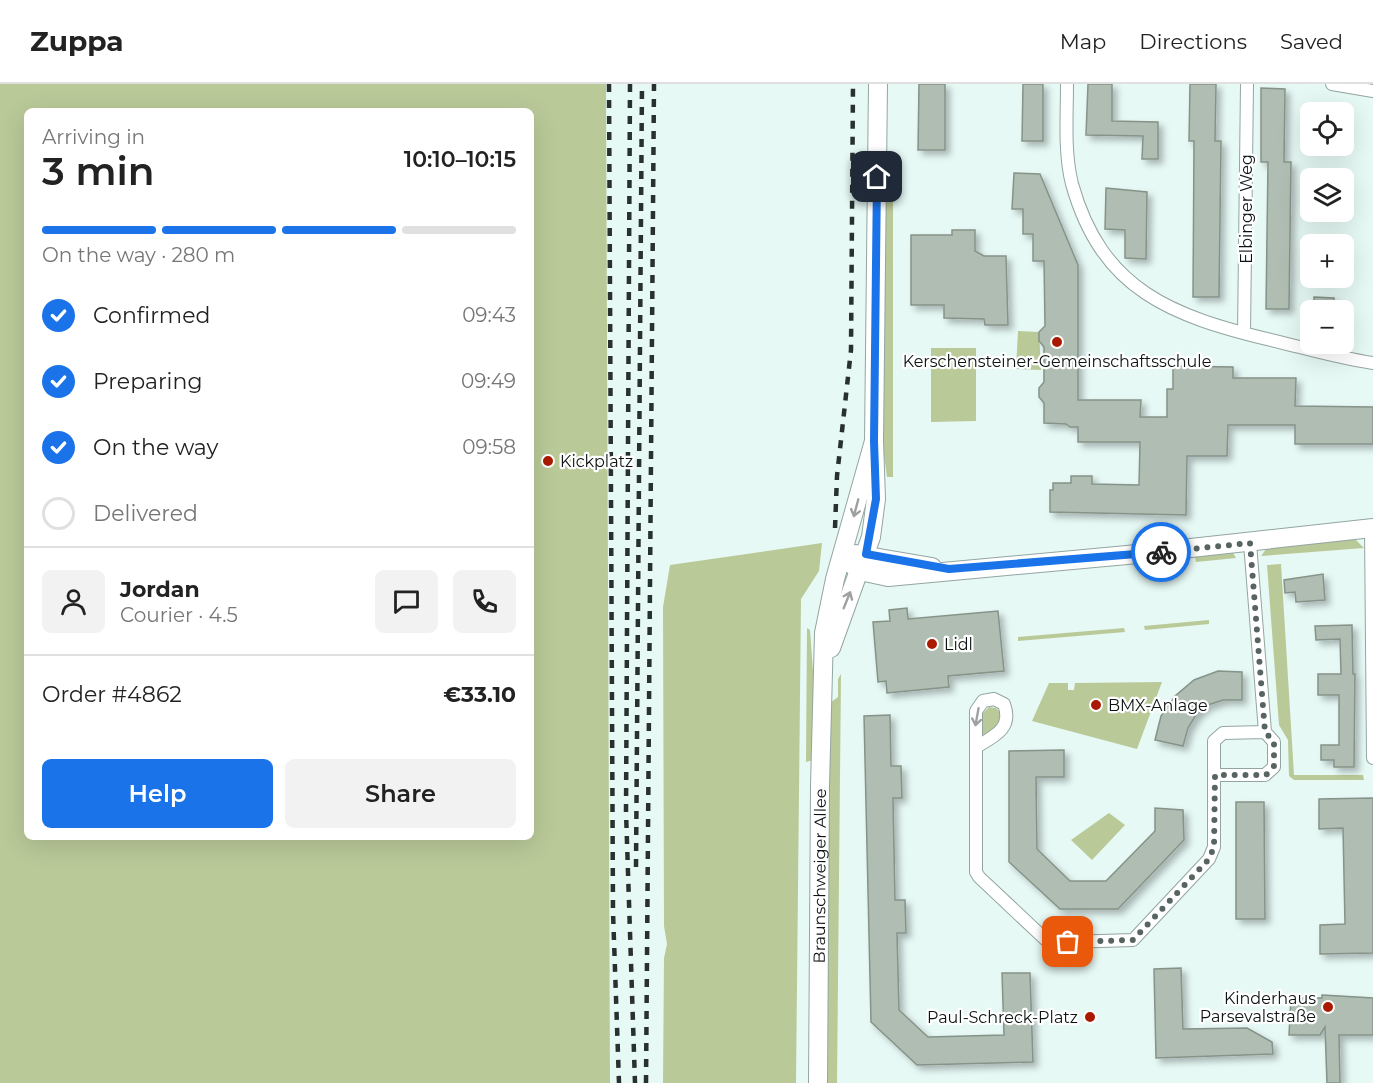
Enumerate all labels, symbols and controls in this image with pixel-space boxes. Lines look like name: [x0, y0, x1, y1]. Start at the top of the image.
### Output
text: Zuppa: [30, 24, 124, 58]
text: Map: [1060, 29, 1106, 54]
text: Directions: [1139, 29, 1247, 54]
text: Saved: [1280, 29, 1343, 54]
map controls: [1300, 102, 1354, 354]
button: locate: [1300, 102, 1354, 156]
text: Arriving in: [42, 125, 145, 149]
text: 10:10–10:15: [404, 146, 516, 173]
text: 3 min: [42, 147, 155, 195]
pin: [851, 151, 902, 202]
street label: Elbinger Weg: [1237, 154, 1256, 264]
icon: home: [860, 160, 893, 193]
button: layers: [1300, 168, 1354, 222]
button: +: [1300, 234, 1354, 288]
text: On the way · 280 m: [42, 243, 235, 267]
icon: check: [42, 299, 75, 332]
button: −: [1300, 300, 1354, 354]
text: Confirmed: [93, 302, 210, 329]
text: 09:43: [462, 303, 516, 327]
marker: Kerschensteiner-Gemeinschaftsschule: [1050, 335, 1064, 349]
place label: Kerschensteiner-Gemeinschaftsschule: [903, 352, 1211, 371]
icon: check: [42, 365, 75, 398]
text: Preparing: [93, 368, 202, 395]
text: 09:49: [461, 369, 516, 393]
icon: check: [42, 431, 75, 464]
text: On the way: [93, 434, 218, 461]
text: 09:58: [462, 435, 516, 459]
place label: Kickplatz: [560, 452, 633, 471]
marker: Kickplatz: [541, 454, 555, 468]
one-way arrow: [850, 498, 862, 517]
text: Delivered: [93, 500, 198, 527]
courier: [1131, 522, 1191, 582]
icon: bike: [1145, 536, 1178, 569]
button: person: [42, 570, 105, 633]
button: chat: [375, 570, 438, 633]
button: phone: [453, 570, 516, 633]
text: Jordan: [120, 576, 200, 603]
one-way arrow: [842, 592, 853, 610]
text: Courier · 4.5: [120, 603, 238, 627]
place label: Lidl: [944, 635, 973, 654]
marker: Lidl: [925, 637, 939, 651]
text: Order #4862: [42, 681, 182, 708]
text: €33.10: [443, 681, 516, 708]
place label: BMX-Anlage: [1108, 696, 1208, 715]
marker: BMX-Anlage: [1089, 698, 1103, 712]
one-way arrow: [971, 707, 982, 727]
button: Help: [42, 759, 273, 828]
button: Share: [285, 759, 516, 828]
street label: Braunschweiger Allee: [810, 789, 830, 963]
pin: [1042, 916, 1093, 967]
icon: bag: [1051, 925, 1084, 958]
place label: Kinderhaus Parsevalstraße: [1200, 989, 1316, 1026]
marker: Kinderhaus Parsevalstraße: [1321, 1000, 1335, 1014]
place label: Paul-Schreck-Platz: [927, 1008, 1078, 1027]
marker: Paul-Schreck-Platz: [1083, 1010, 1097, 1024]

